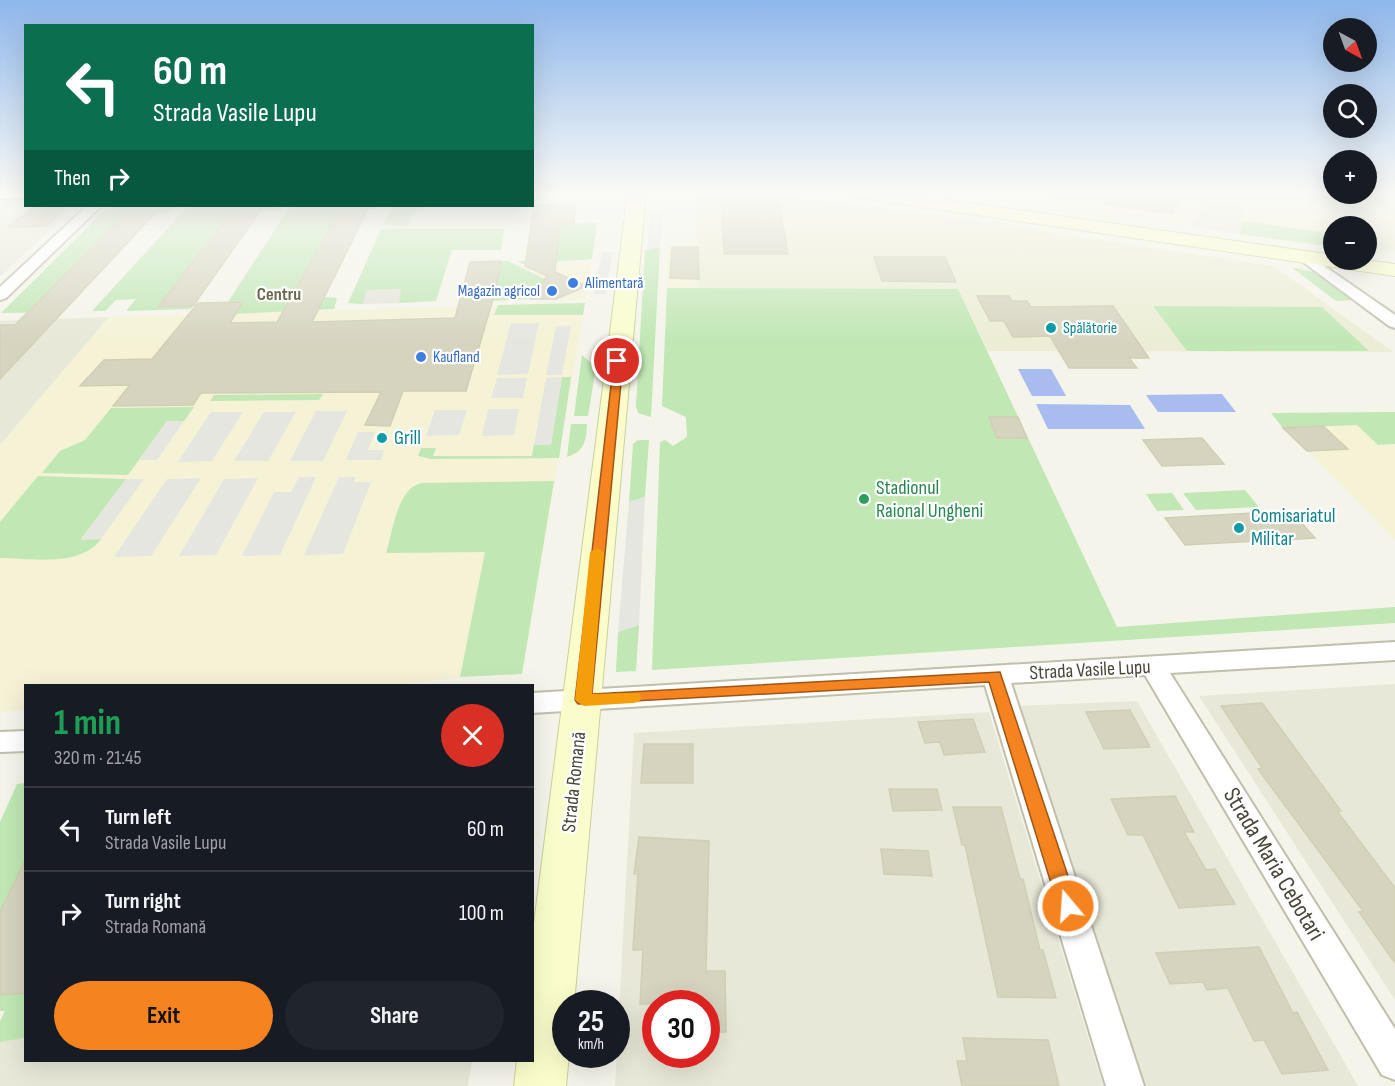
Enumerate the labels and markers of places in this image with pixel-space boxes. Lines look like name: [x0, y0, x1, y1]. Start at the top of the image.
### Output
place label: Alimentară: [584, 274, 643, 293]
marker: Alimentară: [566, 276, 580, 290]
place label: Magazin agricol: [458, 282, 540, 301]
marker: Magazin agricol: [545, 284, 559, 298]
place label: Spălătorie: [1063, 319, 1117, 338]
marker: Spălătorie: [1044, 321, 1058, 335]
pin: [591, 335, 642, 386]
place label: Kaufland: [433, 348, 480, 367]
marker: Kaufland: [414, 350, 428, 364]
place label: Grill: [394, 426, 421, 450]
marker: Grill: [375, 431, 389, 445]
place label: Stadionul Raional Ungheni: [876, 476, 983, 523]
marker: Stadionul Raional Ungheni: [857, 492, 871, 506]
place label: Comisariatul Militar: [1251, 504, 1336, 551]
marker: Comisariatul Militar: [1232, 521, 1246, 535]

